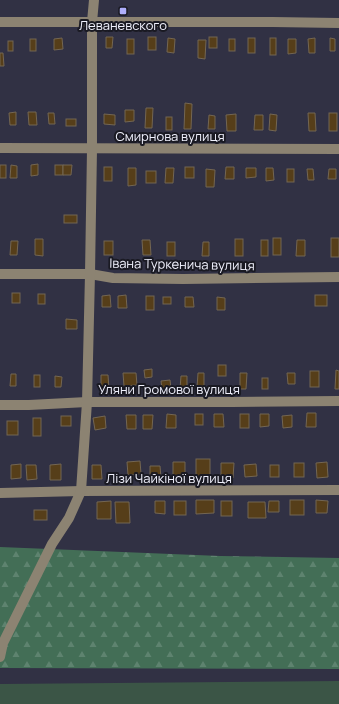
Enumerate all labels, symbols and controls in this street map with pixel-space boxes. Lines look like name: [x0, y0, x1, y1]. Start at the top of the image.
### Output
marker: Леваневского: [118, 6, 128, 16]
place label: Леваневского: [79, 16, 167, 34]
street label: Смирнова вулиця: [115, 127, 225, 145]
street label: Івана Туркенича вулиця: [109, 254, 255, 274]
street label: Уляни Громової вулиця: [98, 380, 240, 398]
street label: Лізи Чайкіної вулиця: [106, 469, 232, 487]

